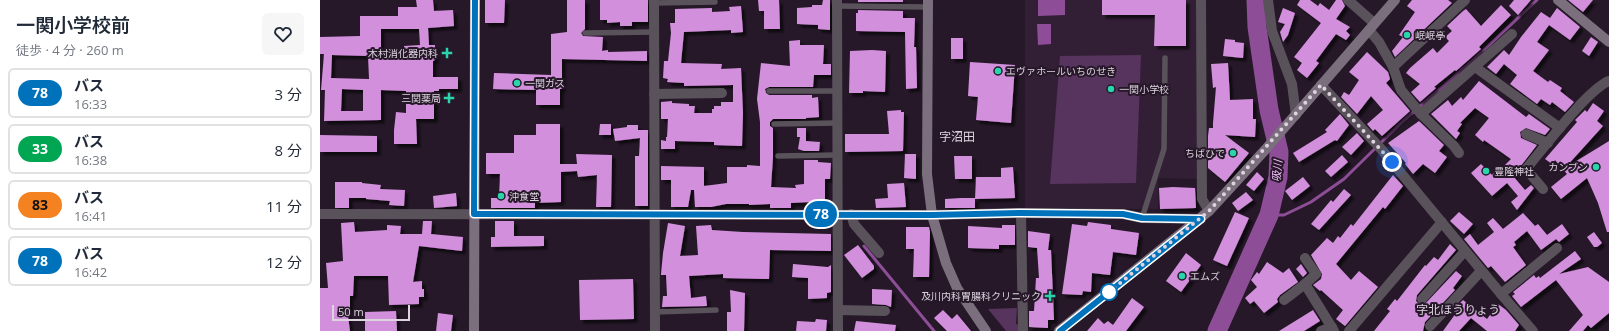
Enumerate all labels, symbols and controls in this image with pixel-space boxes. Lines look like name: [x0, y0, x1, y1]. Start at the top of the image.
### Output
text: 一関小学校前: [16, 12, 130, 38]
button: heart: [262, 13, 304, 55]
place label: 岷岷亭: [1415, 28, 1445, 42]
marker: 岷岷亭: [1402, 30, 1412, 40]
text: 徒歩 · 4 分 · 260 m: [16, 41, 124, 59]
place label: 木村消化器内科: [368, 46, 438, 60]
marker: 木村消化器内科: [441, 47, 453, 59]
place label: エヴァホールいちのせき: [1006, 64, 1116, 78]
marker: エヴァホールいちのせき: [993, 66, 1003, 76]
text: バス: [74, 75, 104, 95]
place label: 一関ガス: [525, 76, 565, 90]
marker: 一関ガス: [512, 78, 522, 88]
place label: 一関小学校: [1119, 82, 1169, 96]
text: 78: [32, 83, 48, 102]
text: 3 分: [275, 84, 302, 104]
marker: 一関小学校: [1106, 84, 1116, 94]
place label: 三関薬局: [401, 91, 441, 105]
marker: 三関薬局: [444, 93, 454, 103]
text: 16:33: [74, 95, 107, 113]
district label: 字沼田: [939, 128, 975, 145]
text: バス: [74, 131, 104, 151]
text: 33: [32, 139, 48, 158]
text: 8 分: [275, 140, 302, 160]
place label: ちばひで: [1185, 146, 1225, 160]
marker: ちばひで: [1228, 148, 1238, 158]
text: 16:38: [74, 151, 107, 169]
your location: [1382, 152, 1402, 172]
water label: 吸川: [1268, 158, 1285, 183]
place label: カンブン: [1548, 160, 1588, 174]
marker: カンブン: [1591, 162, 1601, 172]
place label: 豊隆神社: [1494, 164, 1534, 178]
marker: 豊隆神社: [1481, 166, 1491, 176]
text: バス: [74, 187, 104, 207]
place label: 沖食堂: [509, 189, 539, 203]
marker: 沖食堂: [496, 191, 506, 201]
text: 83: [32, 195, 48, 214]
text: 11 分: [266, 196, 302, 216]
line badge: 78: [803, 201, 839, 227]
text: 78: [813, 204, 829, 223]
text: 16:41: [74, 207, 107, 225]
text: バス: [74, 243, 104, 263]
text: 78: [32, 251, 48, 270]
text: 12 分: [266, 252, 302, 272]
text: 16:42: [74, 263, 107, 281]
place label: エムズ: [1190, 269, 1220, 283]
marker: エムズ: [1177, 271, 1187, 281]
unlabelled marker: [1100, 283, 1118, 301]
place label: 及川内科胃腸科クリニック: [921, 289, 1041, 303]
marker: 及川内科胃腸科クリニック: [1044, 290, 1056, 302]
district label: 字北ほうりょう: [1416, 301, 1500, 318]
scale bar: [332, 303, 410, 322]
text: 50 m: [338, 304, 364, 319]

